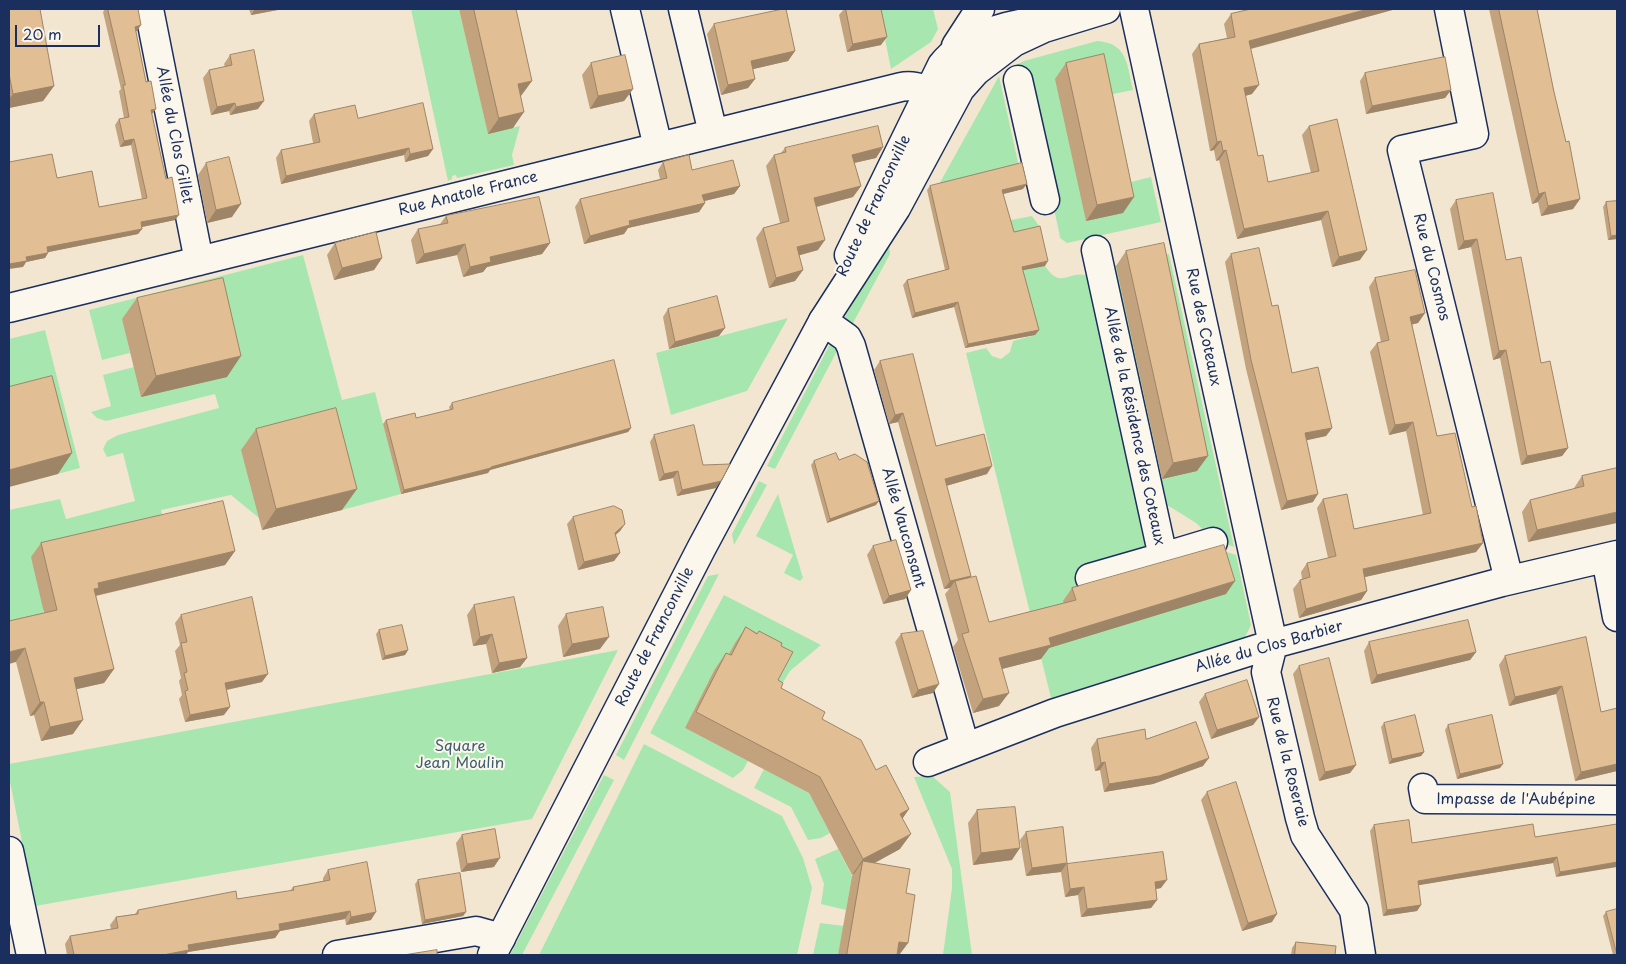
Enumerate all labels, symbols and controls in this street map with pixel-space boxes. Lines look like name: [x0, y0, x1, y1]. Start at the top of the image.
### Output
scale bar: [18, 15, 102, 47]
text: 20 m: [23, 22, 62, 45]
street label: Allée du Clos Gillet: [152, 65, 196, 205]
street label: Route de Franconville: [833, 132, 915, 280]
street label: Rue Anatole France: [396, 168, 540, 220]
street label: Rue du Cosmos: [1409, 211, 1453, 323]
street label: Rue des Coteaux: [1182, 266, 1224, 388]
street label: Allée de la Résidence des Coteaux: [1100, 305, 1168, 547]
street label: Allée Vauconsant: [877, 466, 929, 590]
street label: Route de Franconville: [612, 564, 698, 710]
street label: Allée du Clos Barbier: [1193, 617, 1345, 677]
street label: Rue de la Roseraie: [1262, 695, 1312, 829]
park label: Square Jean Moulin: [416, 738, 504, 773]
street label: Impasse de l'Aubépine: [1436, 791, 1596, 809]

